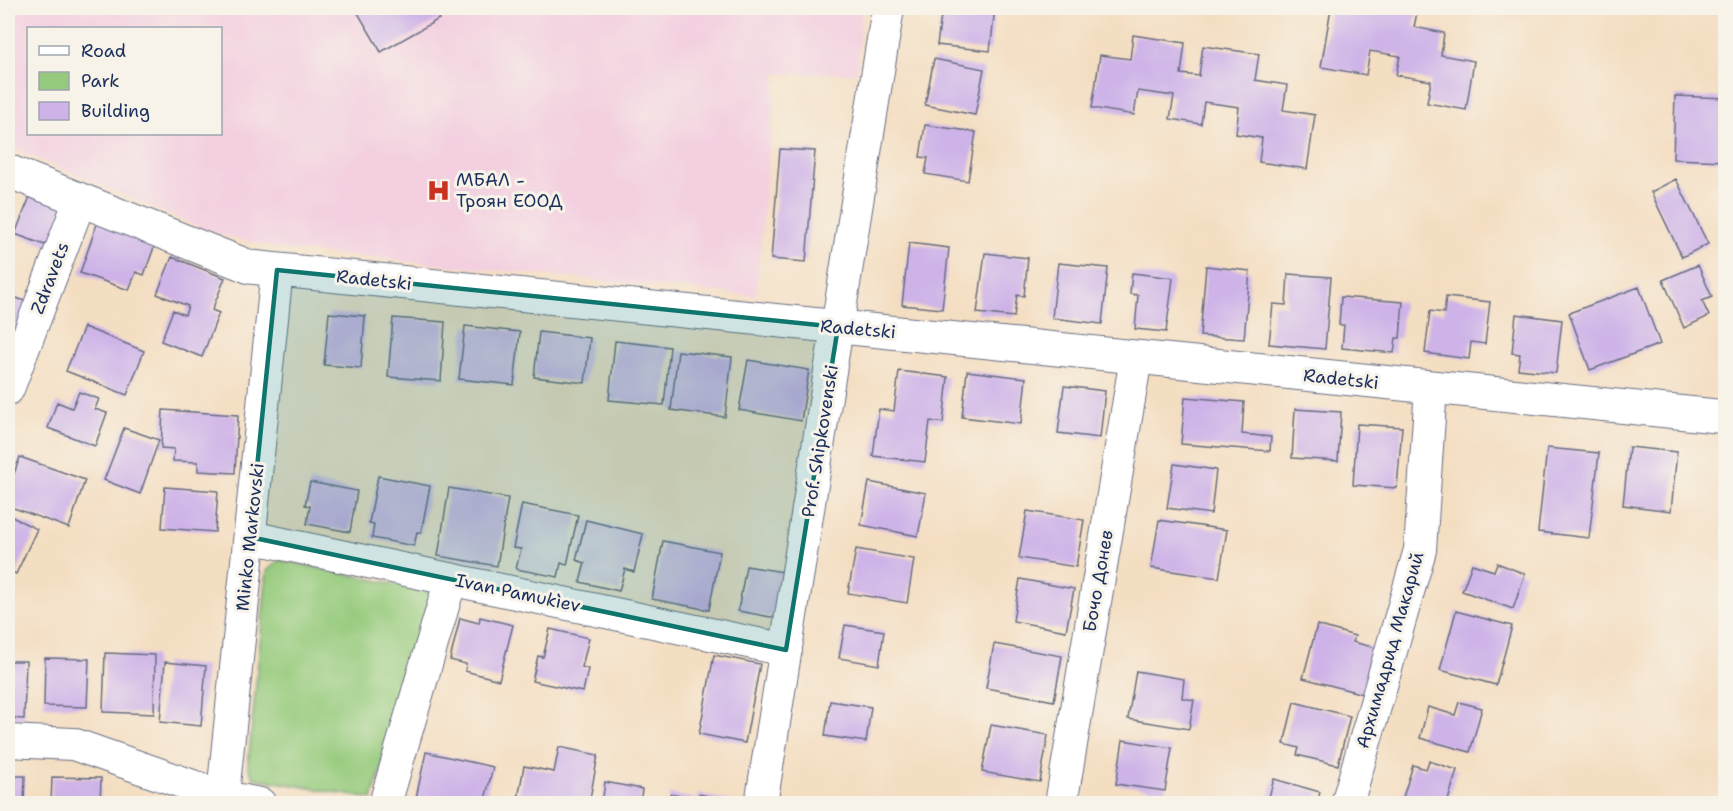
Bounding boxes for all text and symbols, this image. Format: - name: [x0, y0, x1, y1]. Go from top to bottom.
- legend: [27, 27, 222, 135]
- text: Road: [81, 39, 126, 63]
- text: Park: [81, 69, 120, 93]
- text: Building: [81, 99, 150, 123]
- place label: МБАЛ - Троян ЕООД: [456, 168, 563, 213]
- hospital icon: МБАЛ - Троян ЕООД: [425, 177, 451, 203]
- street label: Zdravets: [25, 239, 75, 317]
- street label: Radetski: [335, 264, 413, 296]
- street label: Radetski: [819, 314, 897, 344]
- street label: Prof. Shipkovenski: [796, 363, 844, 519]
- street label: Radetski: [1302, 363, 1380, 395]
- street label: Minko Markovski: [230, 462, 270, 612]
- street label: Бочо Донев: [1077, 528, 1119, 634]
- street label: Архимадрид Макарий: [1350, 549, 1430, 751]
- street label: Ivan Pamukìev: [453, 568, 583, 618]

